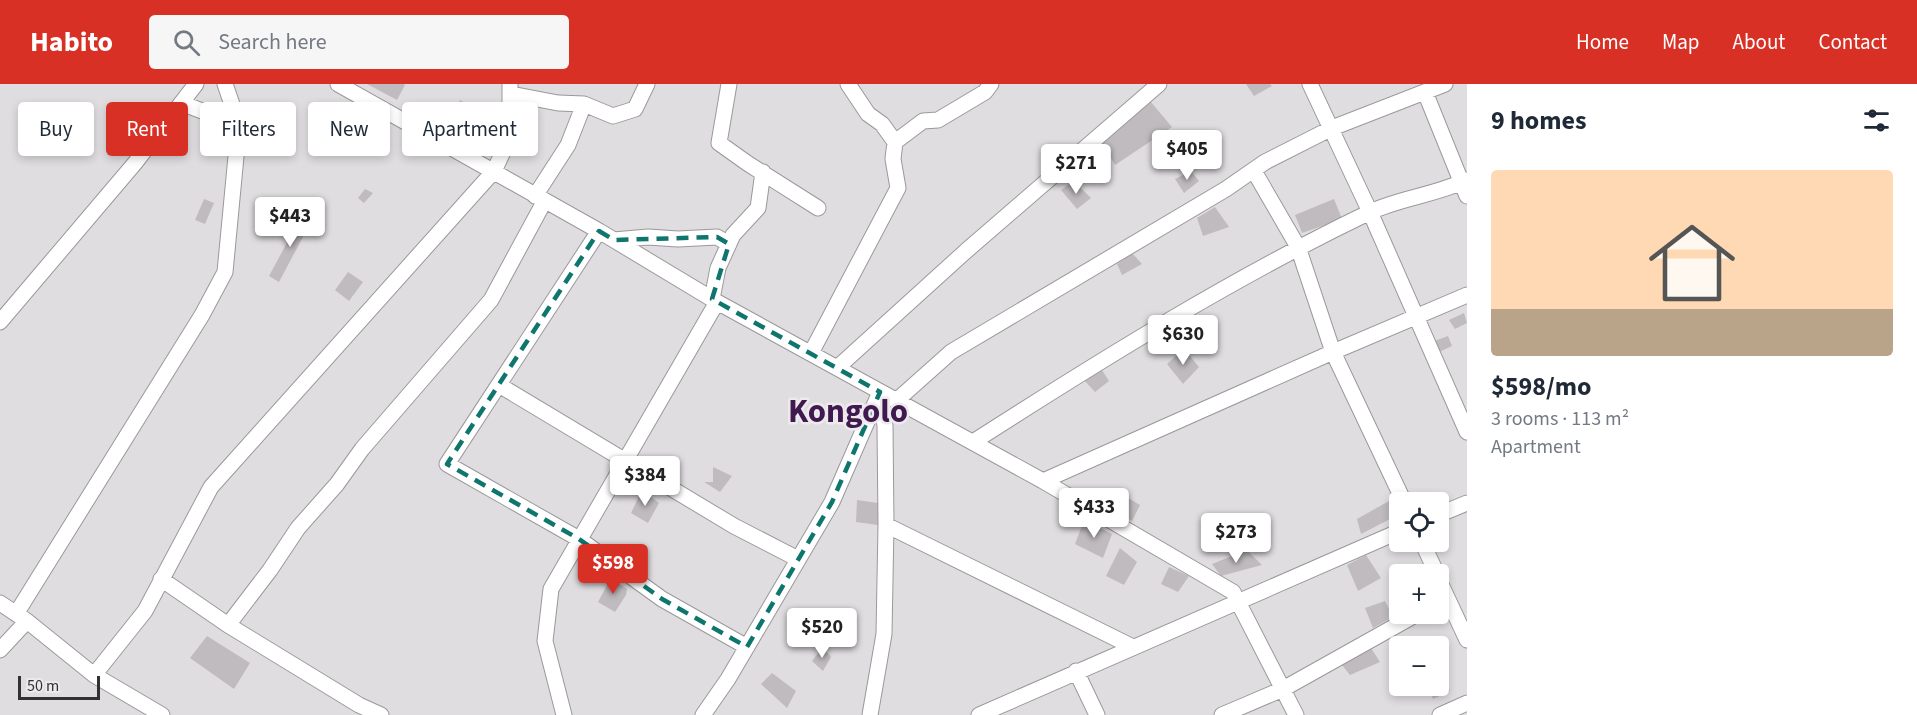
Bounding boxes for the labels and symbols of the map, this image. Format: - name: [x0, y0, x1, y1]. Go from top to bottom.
- pin: $405: [1151, 130, 1223, 181]
- pin: $271: [1040, 144, 1112, 195]
- pin: $443: [254, 197, 326, 248]
- pin: $630: [1147, 315, 1219, 366]
- district label: Kongolo: [788, 388, 908, 435]
- pin: $384: [609, 456, 681, 507]
- pin: $433: [1058, 488, 1130, 539]
- pin: $273: [1200, 513, 1272, 564]
- pin: $598: [577, 544, 649, 595]
- pin: $520: [786, 608, 858, 659]
- scale bar: [18, 673, 100, 700]

